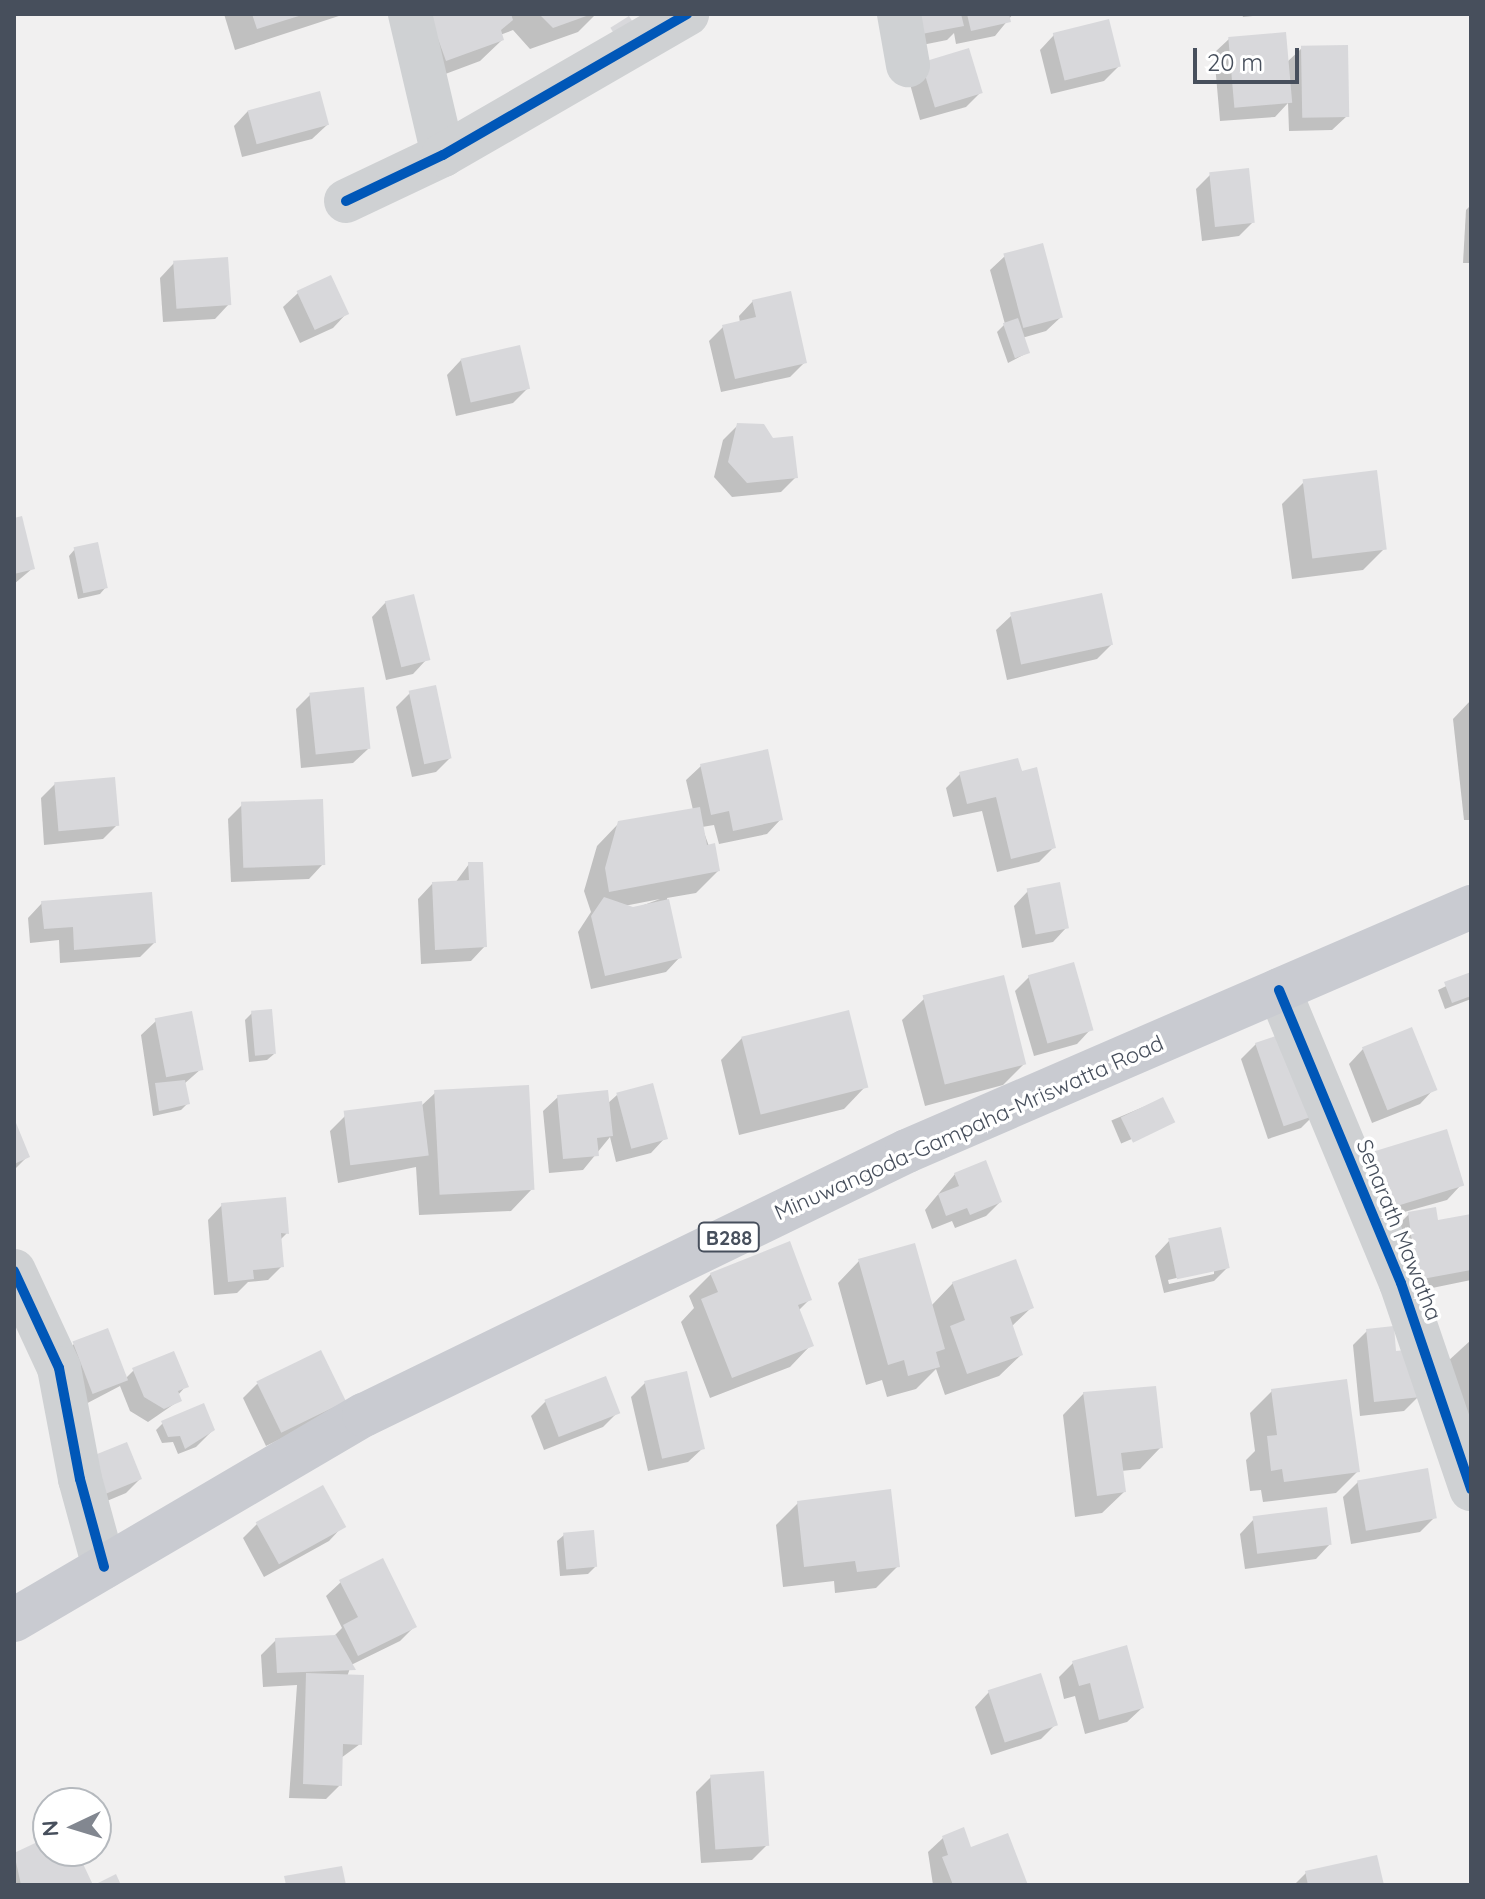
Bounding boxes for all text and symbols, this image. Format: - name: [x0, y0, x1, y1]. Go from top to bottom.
- scale bar: [1197, 32, 1303, 82]
- text: 20 m: [1207, 47, 1263, 77]
- street label: Minuwangoda-Gampaha-Mriswatta Road: [770, 1030, 1168, 1226]
- street label: Senarath Mawatha: [1351, 1136, 1447, 1324]
- road number: B288: [697, 1221, 761, 1253]
- north arrow: [32, 1787, 112, 1867]
- text: N: [36, 1819, 65, 1838]

